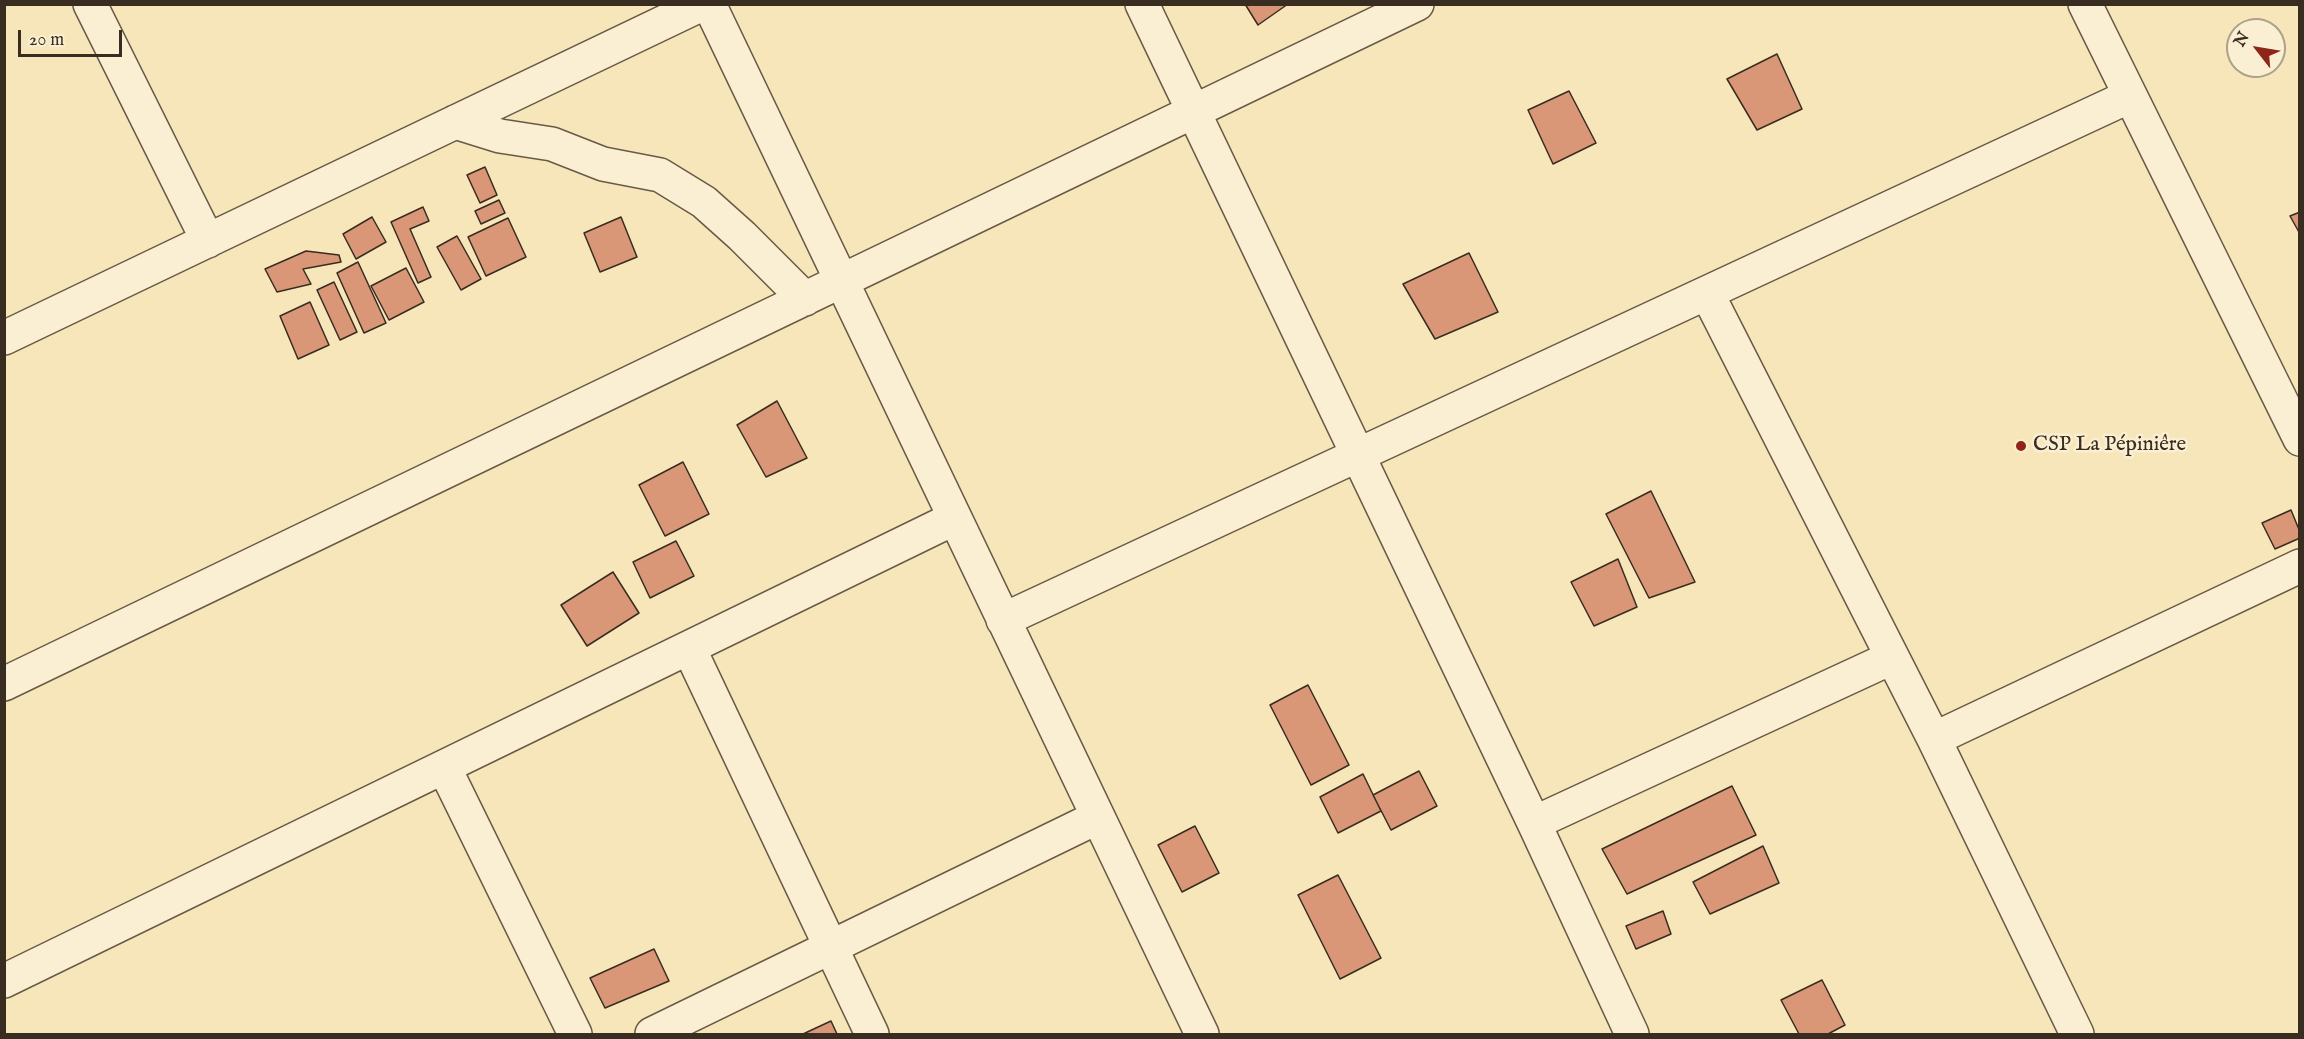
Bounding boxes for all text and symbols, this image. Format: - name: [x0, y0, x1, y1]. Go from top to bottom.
- scale bar: [21, 18, 124, 56]
- north arrow: [2226, 18, 2286, 78]
- text: 20 m: [29, 29, 64, 52]
- text: N: [2230, 29, 2254, 51]
- place label: CSP La Pépiniêre: [2033, 433, 2186, 459]
- marker: CSP La Pépiniêre: [2014, 439, 2028, 453]

